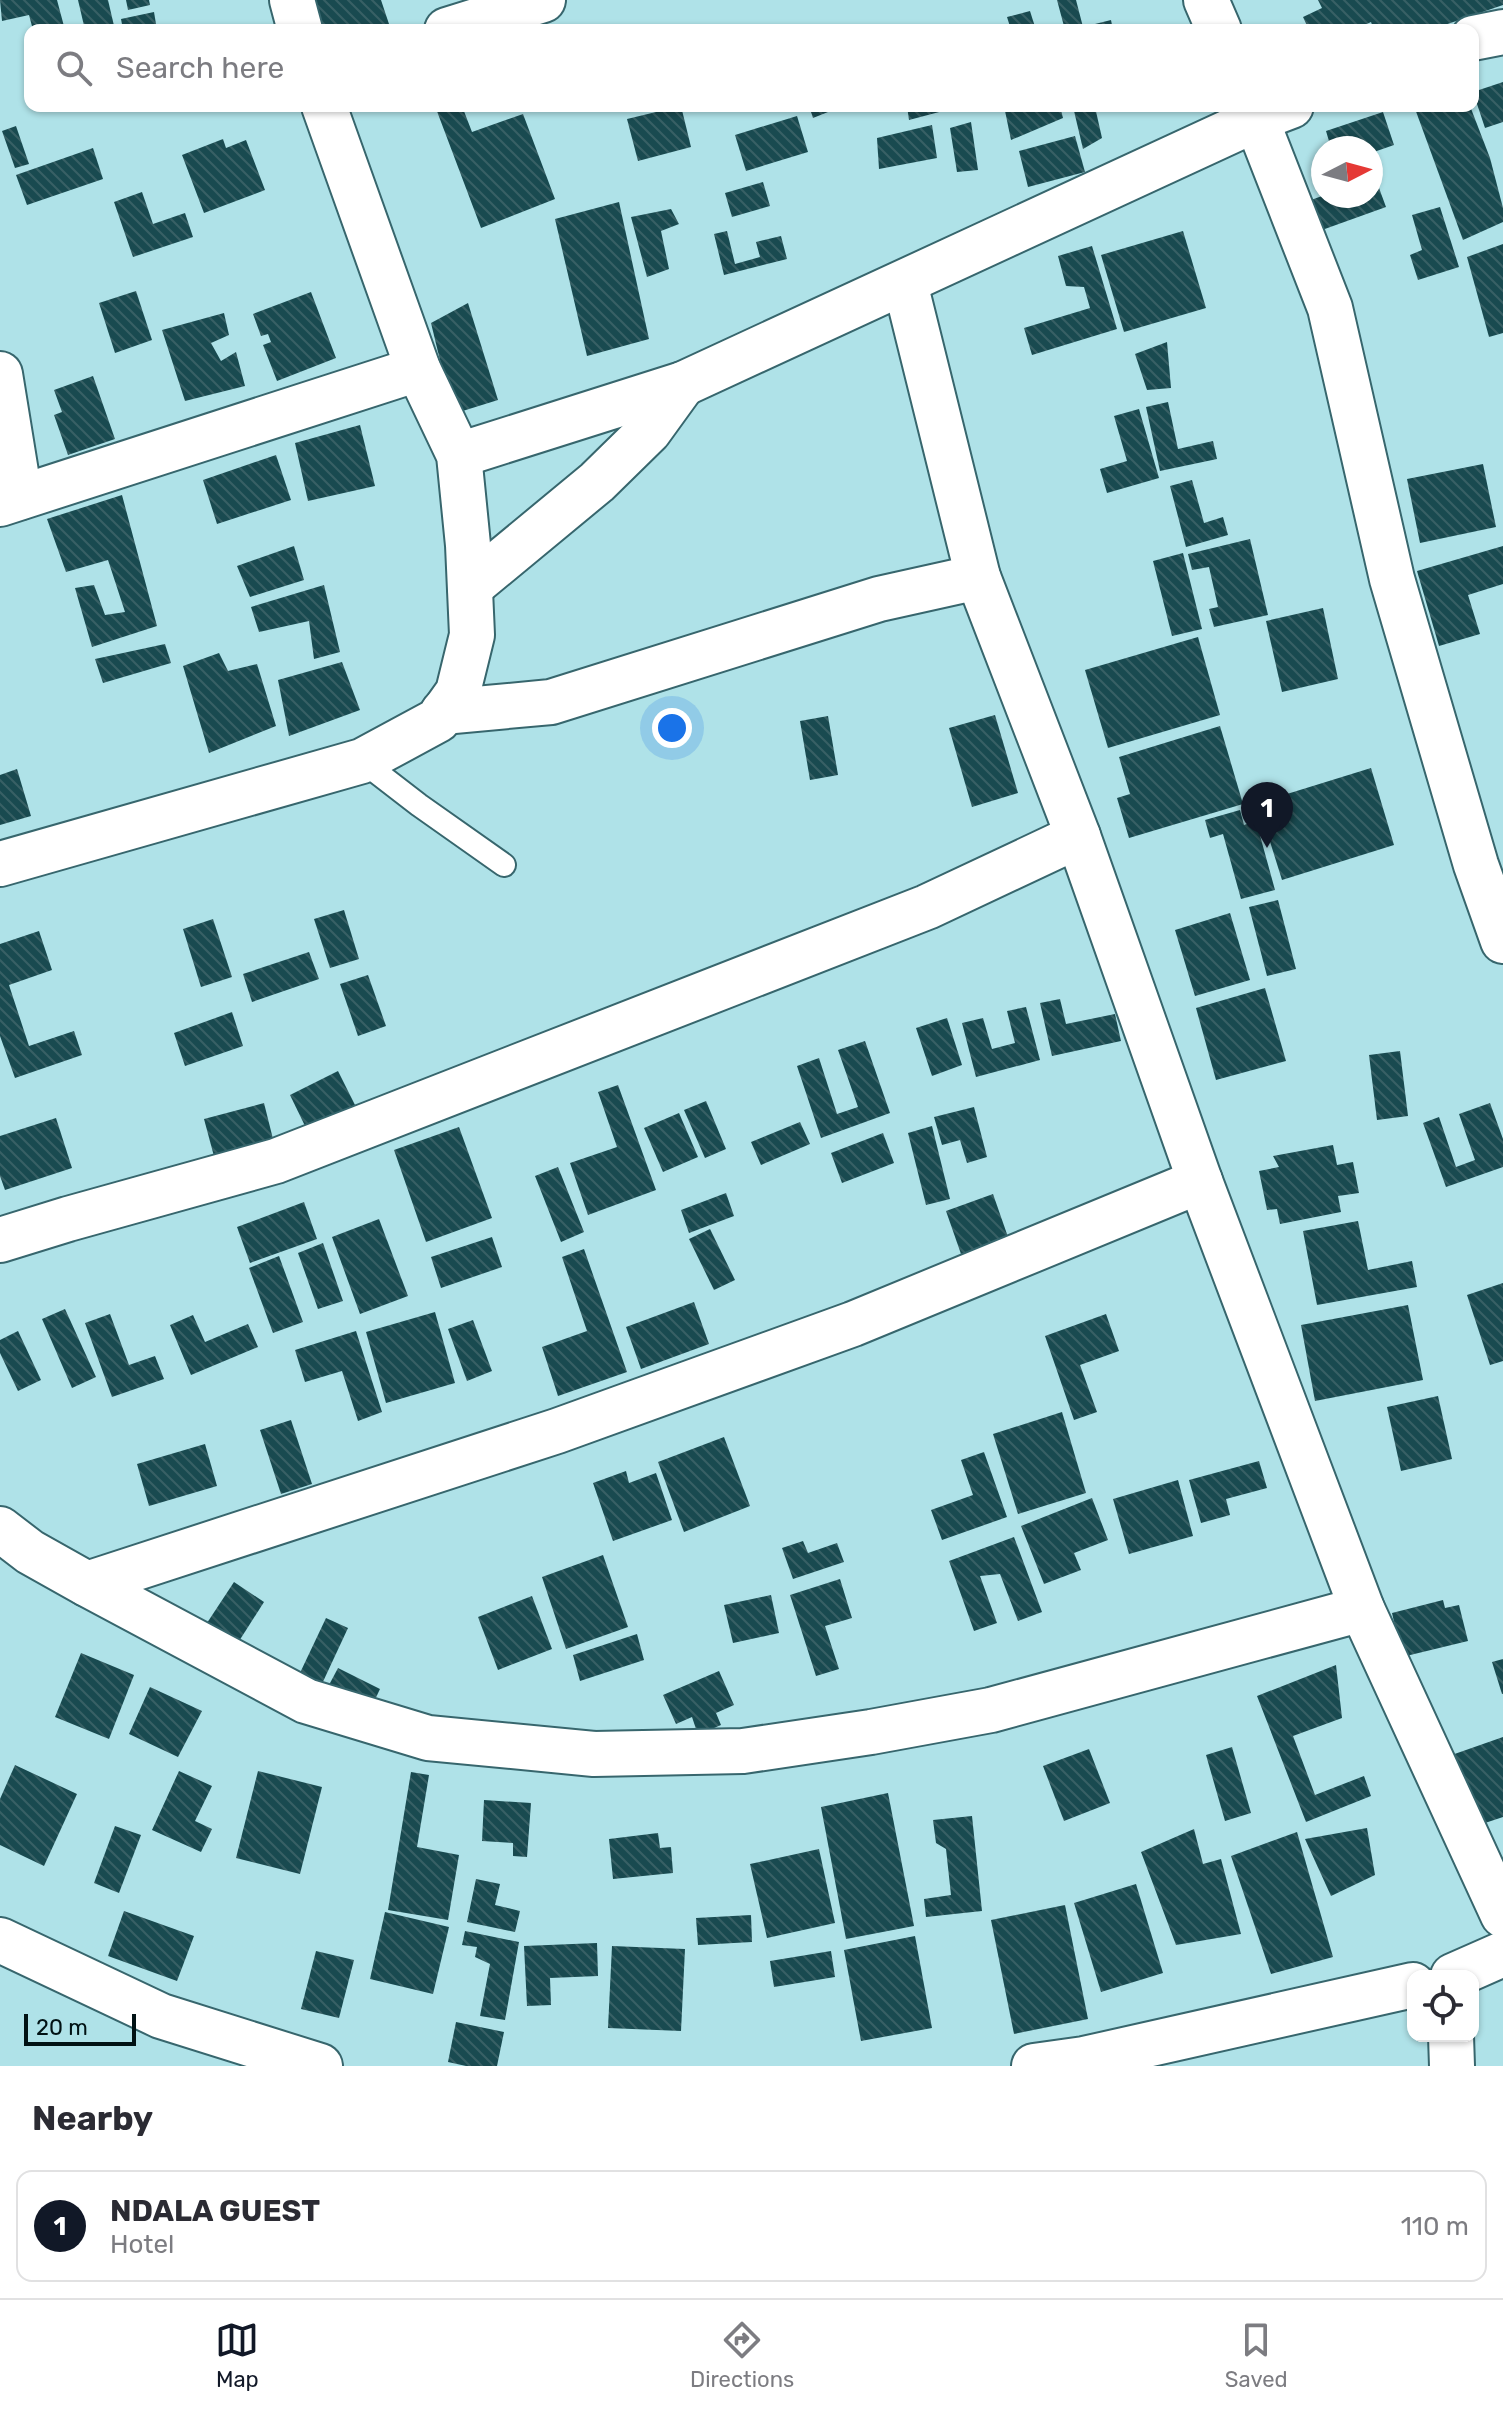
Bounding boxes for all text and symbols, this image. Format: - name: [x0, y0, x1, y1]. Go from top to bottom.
- search box: [24, 24, 1479, 112]
- icon: search: [52, 46, 96, 90]
- text: Search here: [116, 50, 284, 86]
- north arrow: [1311, 136, 1383, 208]
- your location: [652, 708, 692, 748]
- pin: 1: [1241, 782, 1293, 848]
- map controls: [1407, 1970, 1479, 2042]
- button: locate: [1407, 1970, 1479, 2042]
- scale bar: [24, 2010, 136, 2046]
- text: 20 m: [36, 2014, 88, 2041]
- text: Nearby: [32, 2098, 153, 2139]
- text: NDALA GUEST: [110, 2193, 320, 2229]
- text: 1: [54, 2211, 66, 2242]
- text: 110 m: [1401, 2211, 1469, 2242]
- text: Hotel: [110, 2229, 174, 2260]
- tab: Map: [215, 2318, 259, 2393]
- tab: Directions: [690, 2318, 794, 2393]
- tab: Saved: [1225, 2318, 1288, 2393]

